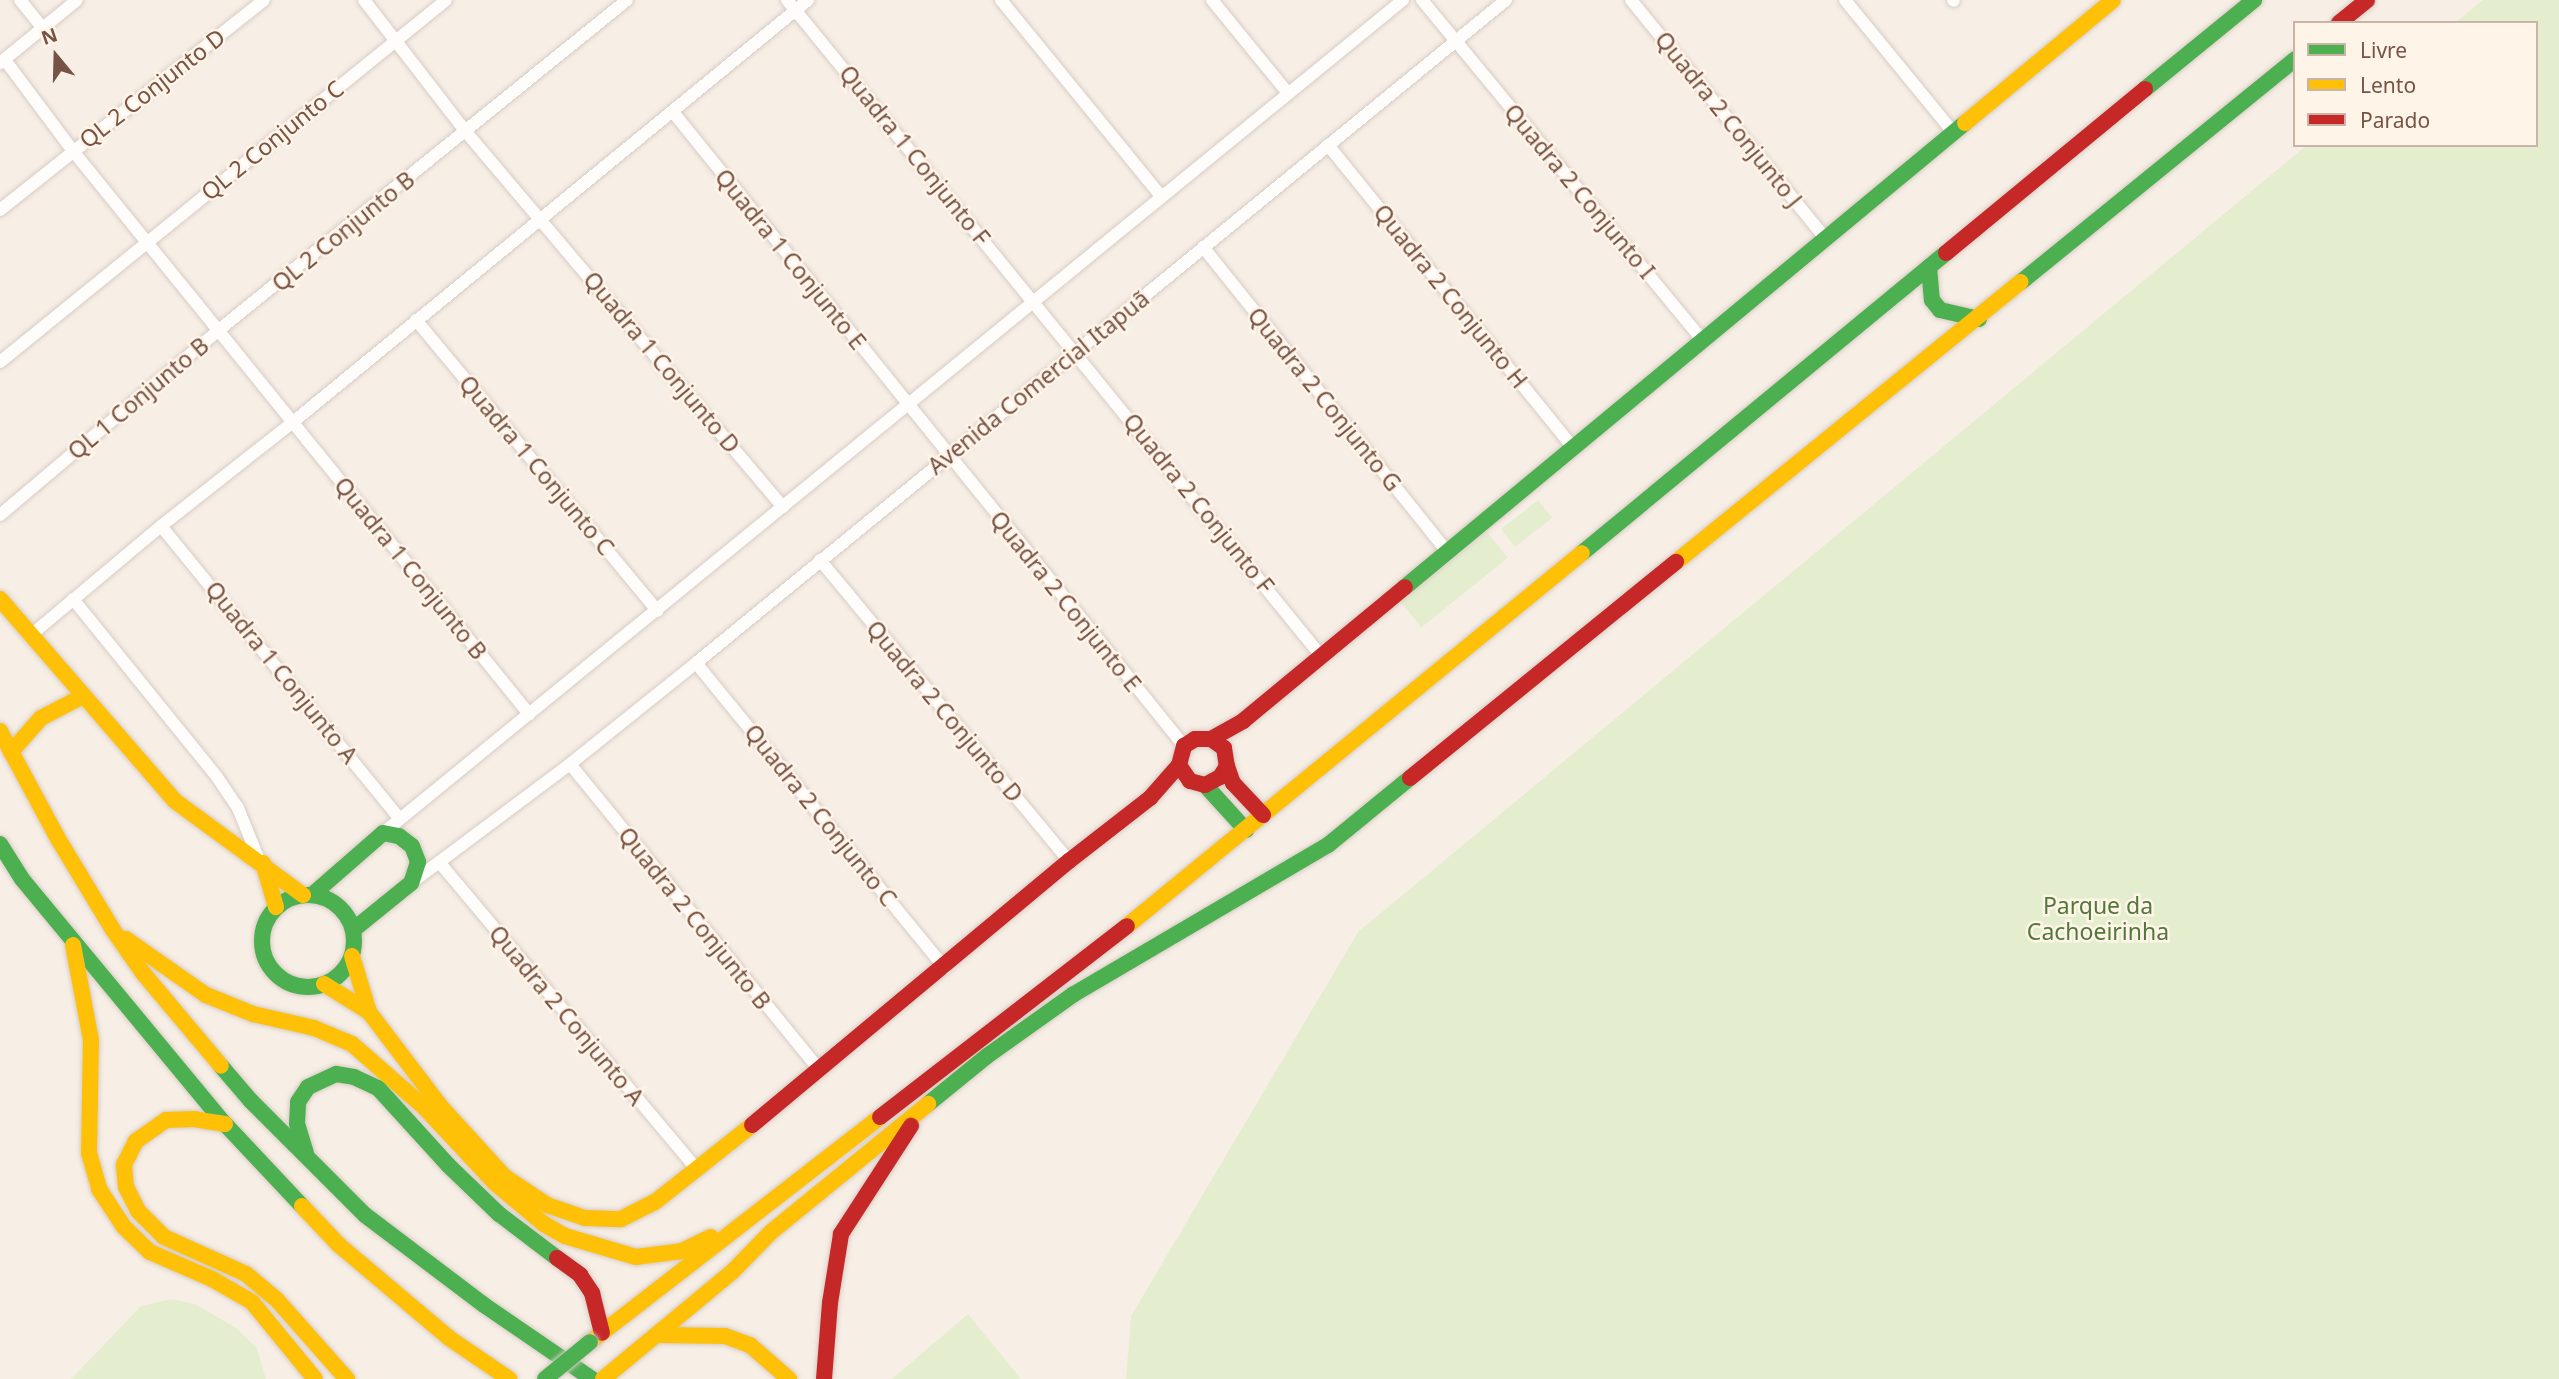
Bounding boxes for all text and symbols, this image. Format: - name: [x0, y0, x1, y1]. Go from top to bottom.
- north arrow: [21, 21, 91, 91]
- text: N: [38, 21, 61, 51]
- legend: [2293, 21, 2538, 147]
- street label: QL 2 Conjunto D: [74, 23, 230, 153]
- street label: Quadra 2 Conjunto J: [1650, 26, 1808, 212]
- text: Livre: [2360, 36, 2407, 64]
- street label: Quadra 1 Conjunto F: [834, 59, 996, 251]
- text: Lento: [2360, 71, 2416, 99]
- street label: QL 2 Conjunto C: [195, 74, 349, 206]
- street label: Quadra 2 Conjunto I: [1499, 98, 1661, 284]
- text: Parado: [2360, 106, 2430, 134]
- street label: Quadra 1 Conjunto E: [710, 163, 872, 355]
- street label: QL 2 Conjunto B: [266, 165, 420, 297]
- street label: Quadra 2 Conjunto H: [1368, 199, 1534, 393]
- street label: Quadra 1 Conjunto D: [578, 266, 746, 458]
- street label: Avenida Comercial Itapuã: [922, 284, 1154, 480]
- street label: Quadra 2 Conjunto G: [1242, 302, 1408, 496]
- street label: QL 1 Conjunto B: [62, 331, 214, 465]
- street label: Quadra 1 Conjunto C: [454, 370, 620, 560]
- street label: Quadra 2 Conjunto F: [1118, 407, 1280, 599]
- street label: Quadra 1 Conjunto B: [329, 471, 493, 665]
- street label: Quadra 2 Conjunto E: [985, 505, 1147, 697]
- street label: Quadra 1 Conjunto A: [200, 575, 364, 769]
- street label: Quadra 2 Conjunto D: [861, 615, 1029, 807]
- street label: Quadra 2 Conjunto C: [739, 718, 903, 912]
- street label: Quadra 2 Conjunto B: [613, 821, 777, 1015]
- park label: Parque da Cachoeirinha: [2027, 891, 2169, 945]
- street label: Quadra 2 Conjunto A: [484, 919, 650, 1111]

